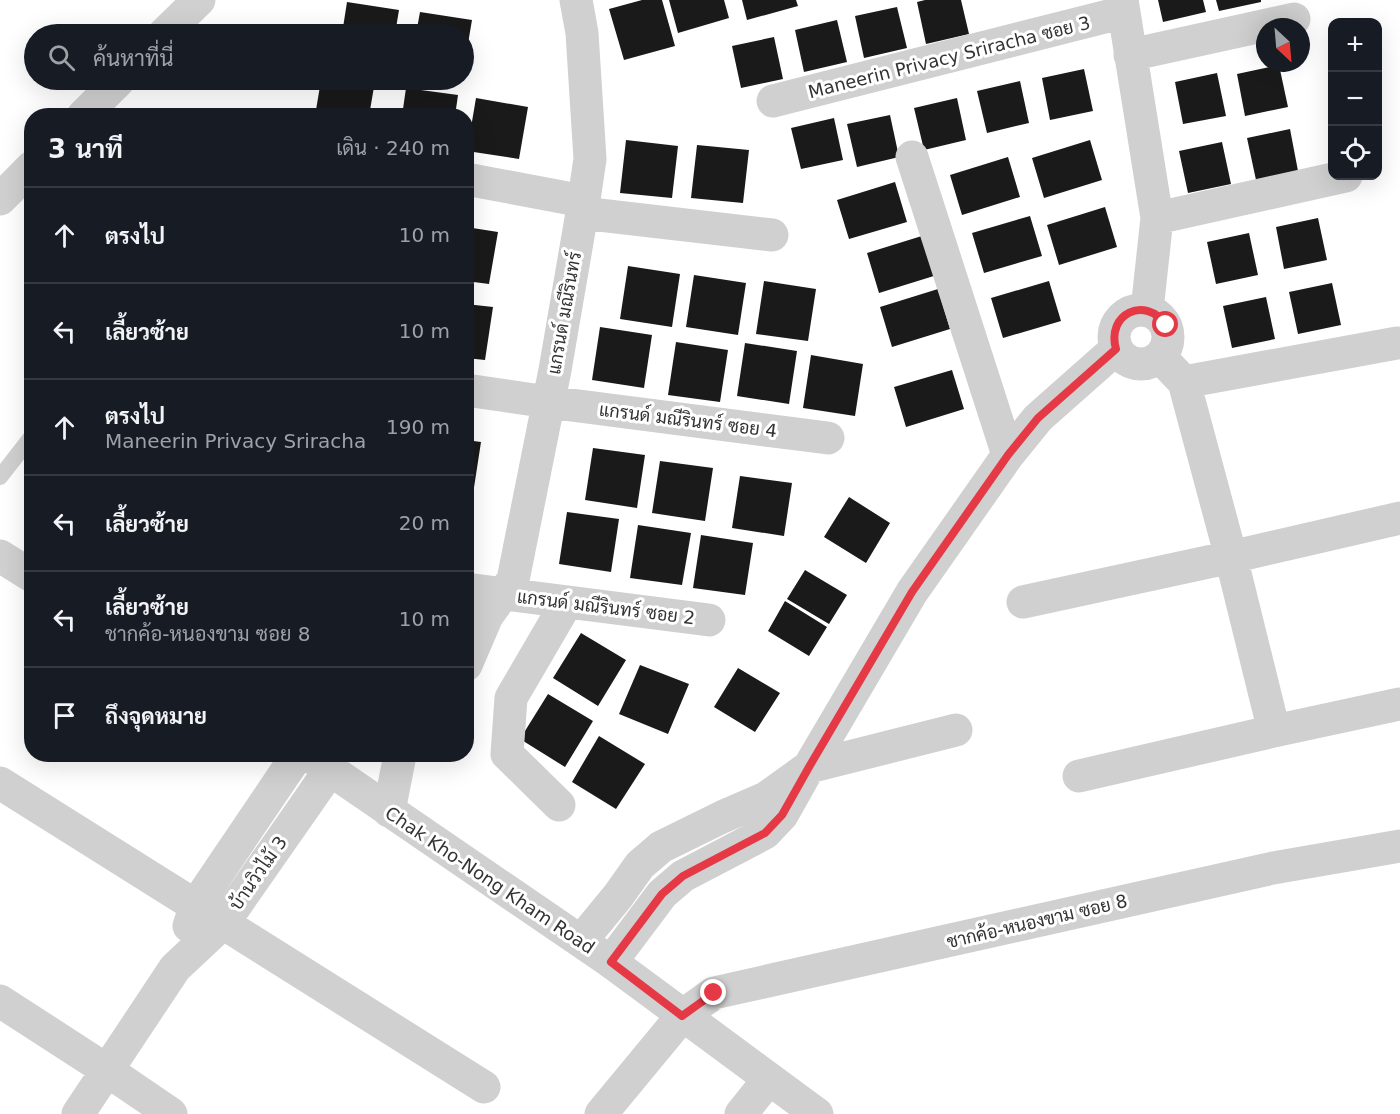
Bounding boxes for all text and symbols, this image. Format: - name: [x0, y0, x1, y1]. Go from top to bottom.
- street label: Maneerin Privacy Sriracha ซอย 3: [806, 12, 1092, 102]
- north arrow: [1256, 18, 1310, 72]
- map controls: [1328, 18, 1382, 180]
- button: +: [1328, 18, 1382, 72]
- search box: [24, 24, 474, 90]
- icon: search: [45, 41, 78, 74]
- text: ค้นหาที่นี่: [93, 46, 173, 71]
- button: −: [1328, 72, 1382, 126]
- button: locate: [1328, 126, 1382, 180]
- text: 3 นาที: [48, 134, 123, 164]
- text: เดิน · 240 m: [336, 136, 450, 160]
- icon: ahead: [48, 219, 81, 252]
- text: 10 m: [399, 223, 450, 247]
- text: ตรงไป: [105, 224, 165, 249]
- street label: แกรนด์ มณีรินทร์: [541, 249, 585, 376]
- route start: [1152, 311, 1178, 337]
- icon: left: [48, 315, 81, 348]
- text: 10 m: [399, 319, 450, 343]
- text: เลี้ยวซ้าย: [105, 320, 189, 345]
- street label: แกรนด์ มณีรินทร์ ซอย 4: [598, 397, 778, 441]
- text: ตรงไป: [105, 404, 165, 429]
- icon: ahead: [48, 411, 81, 444]
- text: 190 m: [386, 415, 450, 439]
- text: Maneerin Privacy Sriracha: [105, 429, 366, 453]
- icon: left: [48, 507, 81, 540]
- text: 20 m: [399, 511, 450, 535]
- text: เลี้ยวซ้าย: [105, 512, 189, 537]
- street label: แกรนด์ มณีรินทร์ ซอย 2: [516, 584, 696, 628]
- text: เลี้ยวซ้าย: [105, 595, 189, 620]
- icon: left: [48, 603, 81, 636]
- text: 10 m: [399, 607, 450, 631]
- text: ชากค้อ-หนองขาม ซอย 8: [105, 622, 310, 646]
- icon: arrive: [48, 699, 81, 732]
- text: ถึงจุดหมาย: [105, 704, 207, 729]
- street label: Chak Kho-Nong Kham Road: [381, 802, 599, 958]
- street label: บ้านวิวไม้ 3: [223, 831, 291, 914]
- street label: ชากค้อ-หนองขาม ซอย 8: [944, 889, 1129, 952]
- route end: [700, 979, 726, 1005]

